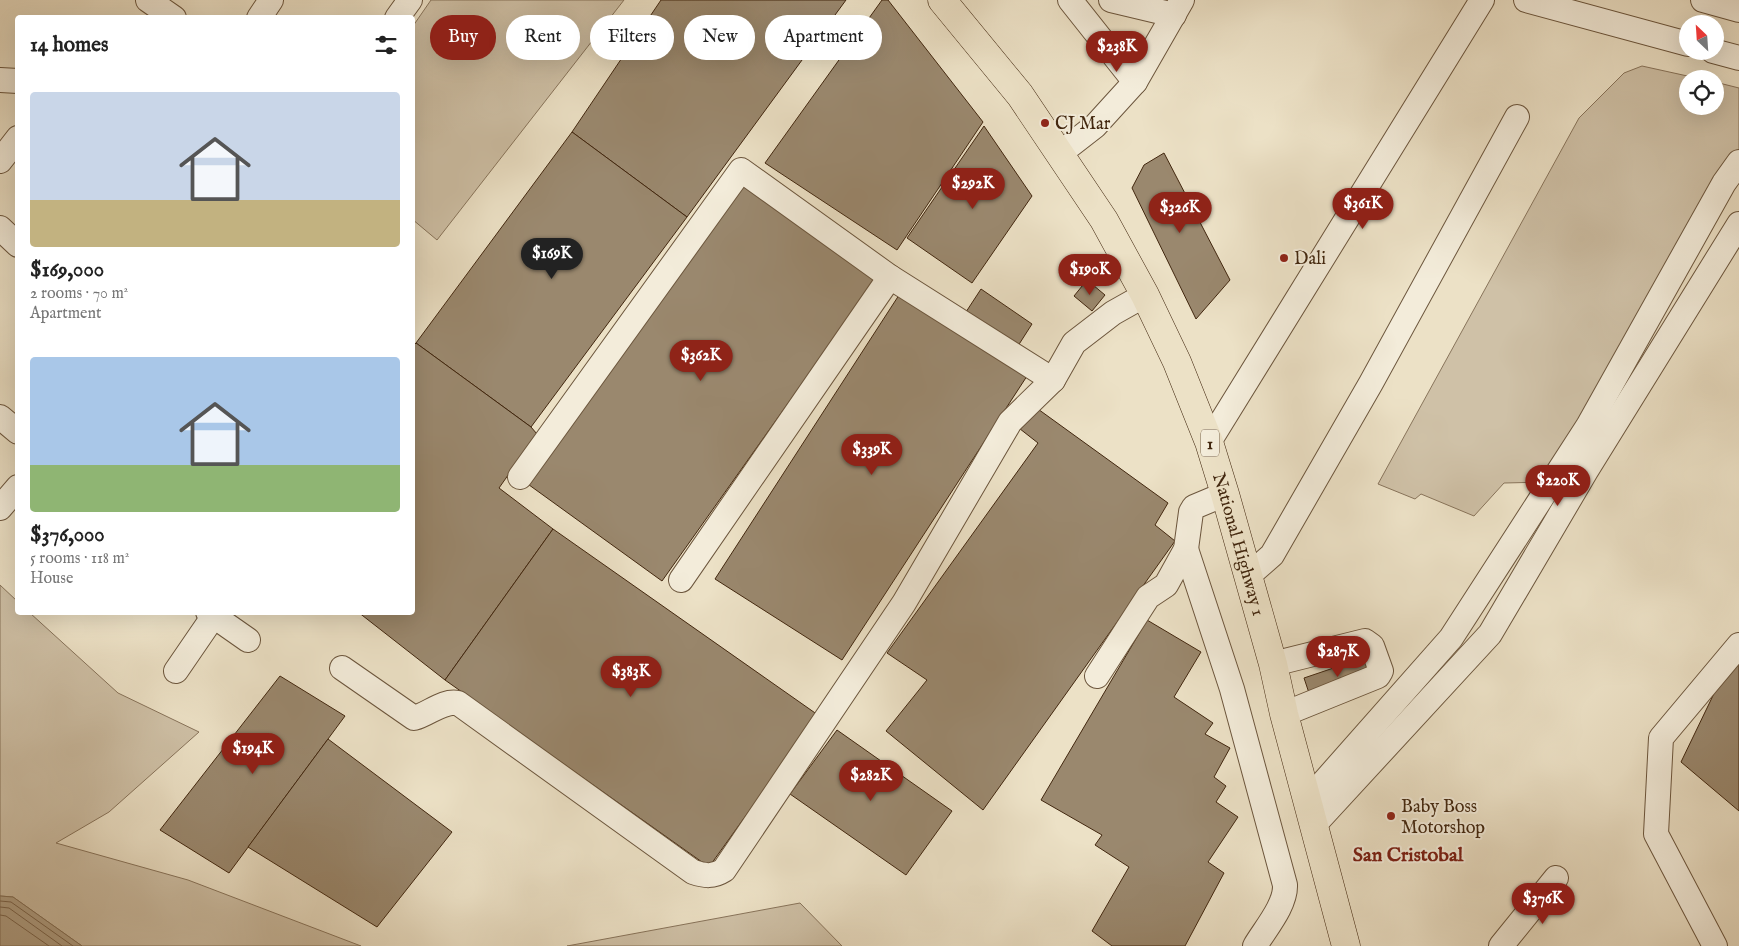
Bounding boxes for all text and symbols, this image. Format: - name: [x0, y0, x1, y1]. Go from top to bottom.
- chip: Buy: [430, 15, 496, 60]
- chip: Rent: [506, 15, 580, 60]
- chip: Filters: [590, 15, 674, 60]
- chip: New: [684, 15, 755, 60]
- chip: Apartment: [765, 15, 882, 60]
- north arrow: [1679, 15, 1724, 60]
- map controls: [1679, 15, 1724, 115]
- pin: $238K: [1082, 30, 1152, 73]
- icon: filters: [372, 31, 400, 59]
- text: 14 homes: [30, 32, 108, 59]
- text: $238K: [1097, 37, 1137, 57]
- button: locate: [1679, 70, 1724, 115]
- place label: CJ Mar: [1055, 113, 1111, 136]
- marker: CJ Mar: [1039, 117, 1051, 129]
- icon: home: [170, 124, 260, 214]
- pin: $292K: [938, 168, 1008, 210]
- text: $292K: [952, 174, 994, 194]
- pin: $361K: [1328, 188, 1398, 230]
- pin: $326K: [1145, 192, 1215, 234]
- text: $361K: [1343, 194, 1383, 214]
- text: $326K: [1160, 198, 1200, 218]
- pin: $169K: [517, 238, 587, 280]
- text: $169K: [532, 244, 572, 264]
- place label: Dali: [1294, 248, 1326, 271]
- marker: Dali: [1278, 252, 1290, 264]
- pin: $190K: [1055, 254, 1125, 296]
- text: $169,000: [30, 257, 104, 284]
- text: $190K: [1069, 260, 1111, 280]
- text: 2 rooms · 70 m²: [30, 284, 128, 304]
- text: Apartment: [30, 304, 101, 324]
- pin: $362K: [666, 340, 736, 382]
- text: $362K: [681, 346, 721, 366]
- icon: home: [170, 389, 260, 479]
- road number: 1: [1201, 429, 1219, 456]
- pin: $339K: [837, 434, 907, 476]
- text: $339K: [852, 440, 892, 460]
- pin: $220K: [1523, 464, 1593, 507]
- street label: National Highway 1: [1206, 470, 1269, 619]
- text: $220K: [1536, 471, 1580, 491]
- text: $376,000: [30, 522, 105, 549]
- text: 5 rooms · 118 m²: [30, 549, 129, 569]
- text: House: [30, 569, 73, 589]
- pin: $287K: [1303, 636, 1373, 678]
- text: $287K: [1317, 642, 1359, 662]
- pin: $383K: [596, 656, 666, 698]
- text: $383K: [612, 662, 650, 682]
- pin: $194K: [218, 732, 288, 775]
- text: $194K: [232, 739, 274, 759]
- pin: $282K: [836, 760, 906, 802]
- text: $282K: [850, 766, 892, 786]
- place label: Baby Boss Motorshop: [1401, 796, 1485, 840]
- marker: Baby Boss Motorshop: [1385, 810, 1397, 822]
- district label: San Cristobal: [1353, 843, 1464, 868]
- pin: $376K: [1508, 882, 1578, 925]
- text: $376K: [1523, 889, 1563, 909]

